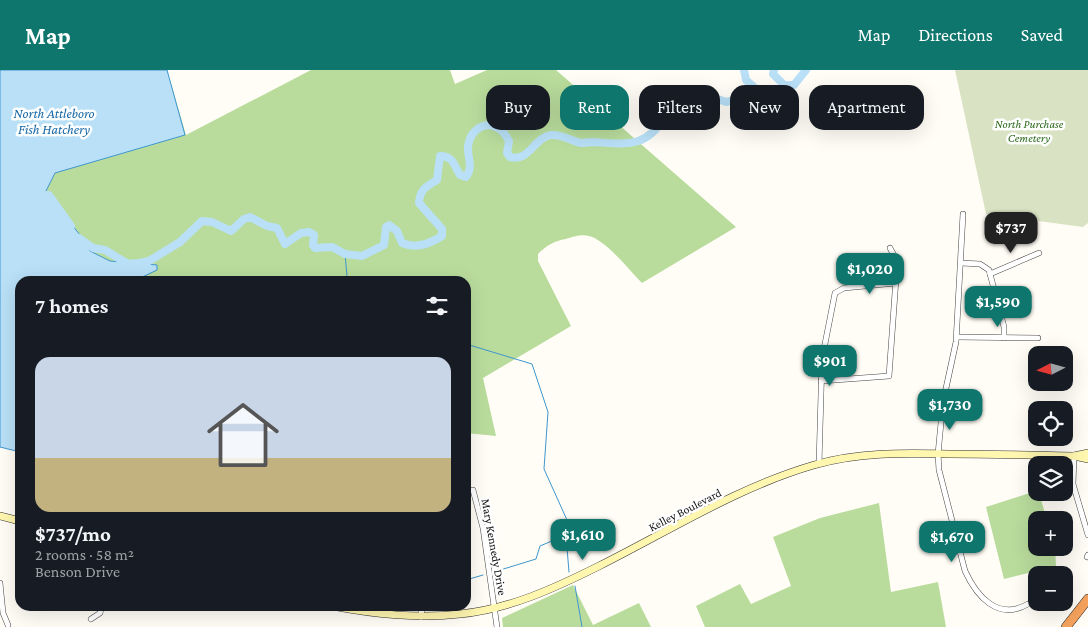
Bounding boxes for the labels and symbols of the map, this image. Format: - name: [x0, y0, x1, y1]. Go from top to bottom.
- water label: North Attleboro Fish Hatchery: [13, 105, 95, 137]
- park label: North Purchase Cemetery: [995, 117, 1064, 145]
- pin: $737: [981, 212, 1041, 254]
- pin: $1,020: [829, 252, 911, 295]
- pin: $1,590: [957, 286, 1039, 328]
- pin: $901: [800, 344, 860, 387]
- north arrow: [1028, 346, 1072, 391]
- pin: $1,730: [909, 388, 991, 431]
- street label: Kelley Boulevard: [646, 485, 724, 534]
- street label: Mary Kennedy Drive: [479, 498, 509, 596]
- pin: $1,610: [542, 518, 624, 561]
- pin: $1,670: [911, 520, 993, 563]

